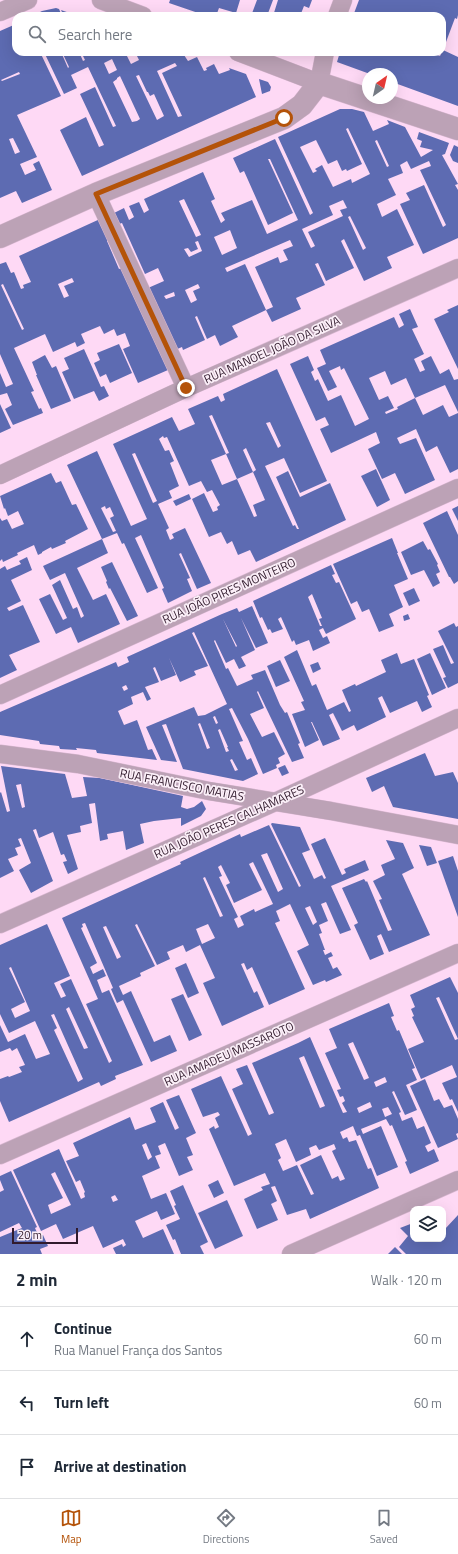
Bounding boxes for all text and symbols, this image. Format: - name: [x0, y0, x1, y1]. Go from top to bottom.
- search box: [12, 12, 446, 56]
- icon: search: [26, 23, 48, 45]
- text: Search here: [58, 23, 132, 46]
- north arrow: [362, 68, 398, 104]
- route start: [275, 109, 293, 127]
- street label: RUA MANOEL JOÃO DA SILVA: [201, 311, 343, 388]
- route end: [177, 379, 195, 397]
- street label: RUA JOÃO PIRES MONTEIRO: [159, 553, 299, 629]
- street label: RUA FRANCISCO MATIAS: [118, 763, 246, 806]
- street label: RUA JOÃO PERES CALHAMARES: [151, 780, 307, 863]
- street label: RUA AMADEU MASSAROTO: [161, 1016, 297, 1091]
- map controls: [410, 1206, 446, 1242]
- button: layers: [410, 1206, 446, 1242]
- scale bar: [12, 1226, 78, 1245]
- text: 20 m: [18, 1227, 42, 1243]
- text: 2 min: [16, 1267, 57, 1293]
- text: Walk · 120 m: [371, 1270, 442, 1290]
- text: Continue: [54, 1317, 112, 1340]
- icon: ahead: [16, 1328, 38, 1350]
- text: 60 m: [414, 1329, 442, 1349]
- text: Rua Manuel França dos Santos: [54, 1340, 222, 1360]
- text: Turn left: [54, 1391, 109, 1414]
- icon: left: [16, 1392, 38, 1414]
- text: 60 m: [414, 1393, 442, 1413]
- text: Arrive at destination: [54, 1455, 187, 1478]
- icon: arrive: [16, 1456, 38, 1478]
- tab: Map: [60, 1507, 82, 1547]
- tab: Directions: [203, 1507, 249, 1547]
- tab: Saved: [370, 1507, 398, 1547]

